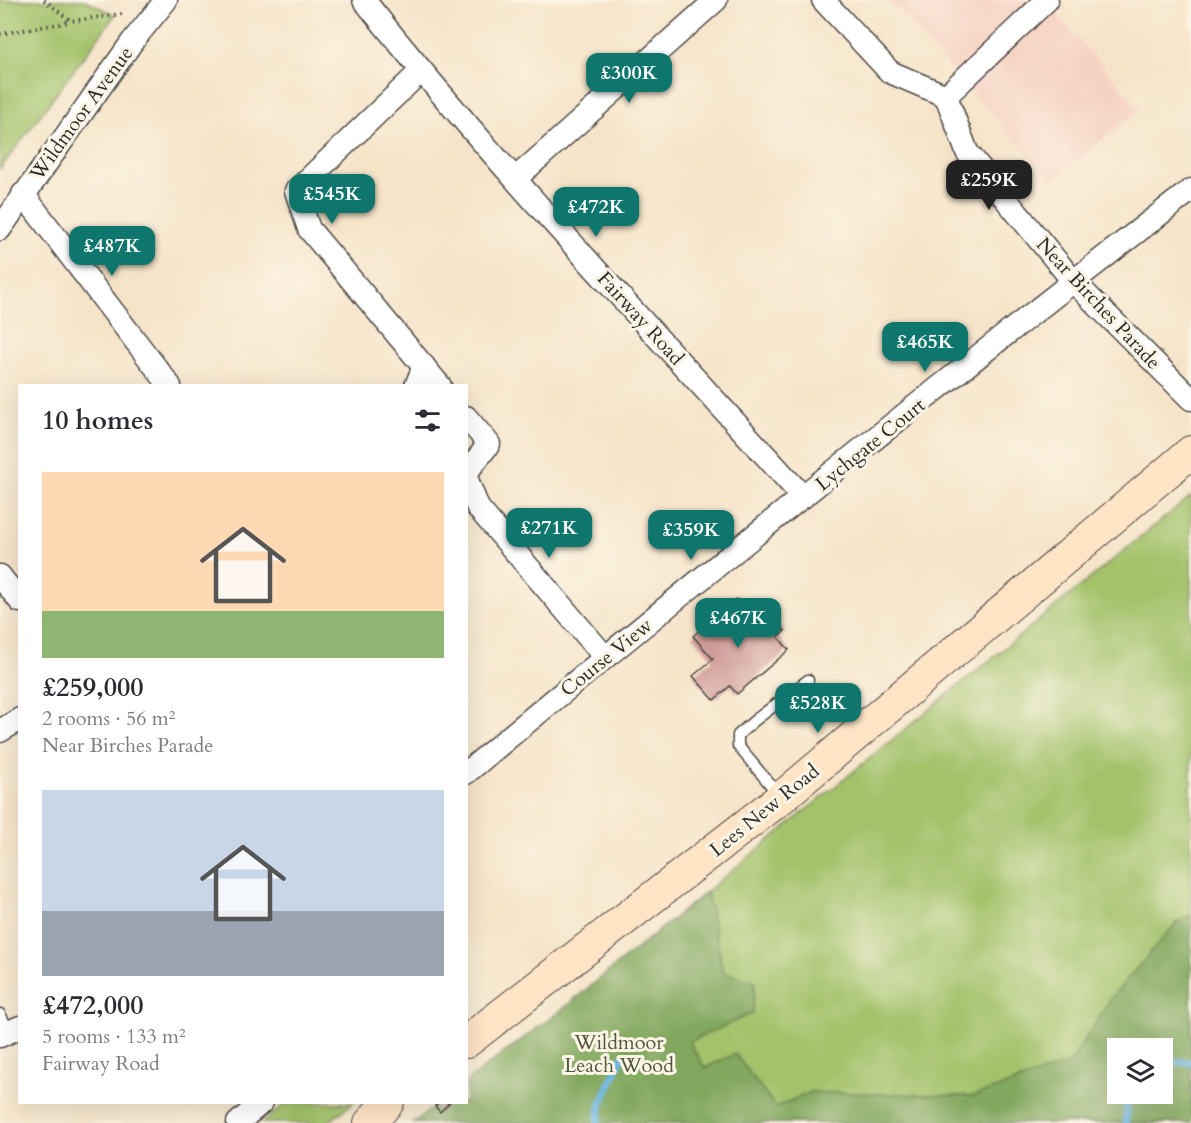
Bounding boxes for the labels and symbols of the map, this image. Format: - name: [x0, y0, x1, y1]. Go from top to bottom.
- street label: Wildmoor Avenue: [23, 41, 139, 187]
- pin: £300K: [587, 53, 671, 104]
- pin: £259K: [947, 160, 1031, 211]
- pin: £545K: [290, 174, 374, 225]
- pin: £472K: [554, 187, 638, 238]
- pin: £487K: [70, 226, 154, 277]
- street label: Near Birches Parade: [1030, 231, 1167, 375]
- street label: Fairway Road: [591, 266, 690, 371]
- pin: £465K: [883, 322, 967, 373]
- street label: Lychgate Court: [810, 391, 931, 497]
- pin: £271K: [507, 508, 591, 559]
- pin: £359K: [649, 510, 733, 561]
- pin: £467K: [696, 598, 780, 649]
- street label: Course View: [555, 612, 658, 703]
- pin: £528K: [776, 683, 860, 734]
- street label: Lees New Road: [704, 758, 825, 863]
- park label: Wildmoor Leach Wood: [564, 1029, 674, 1079]

